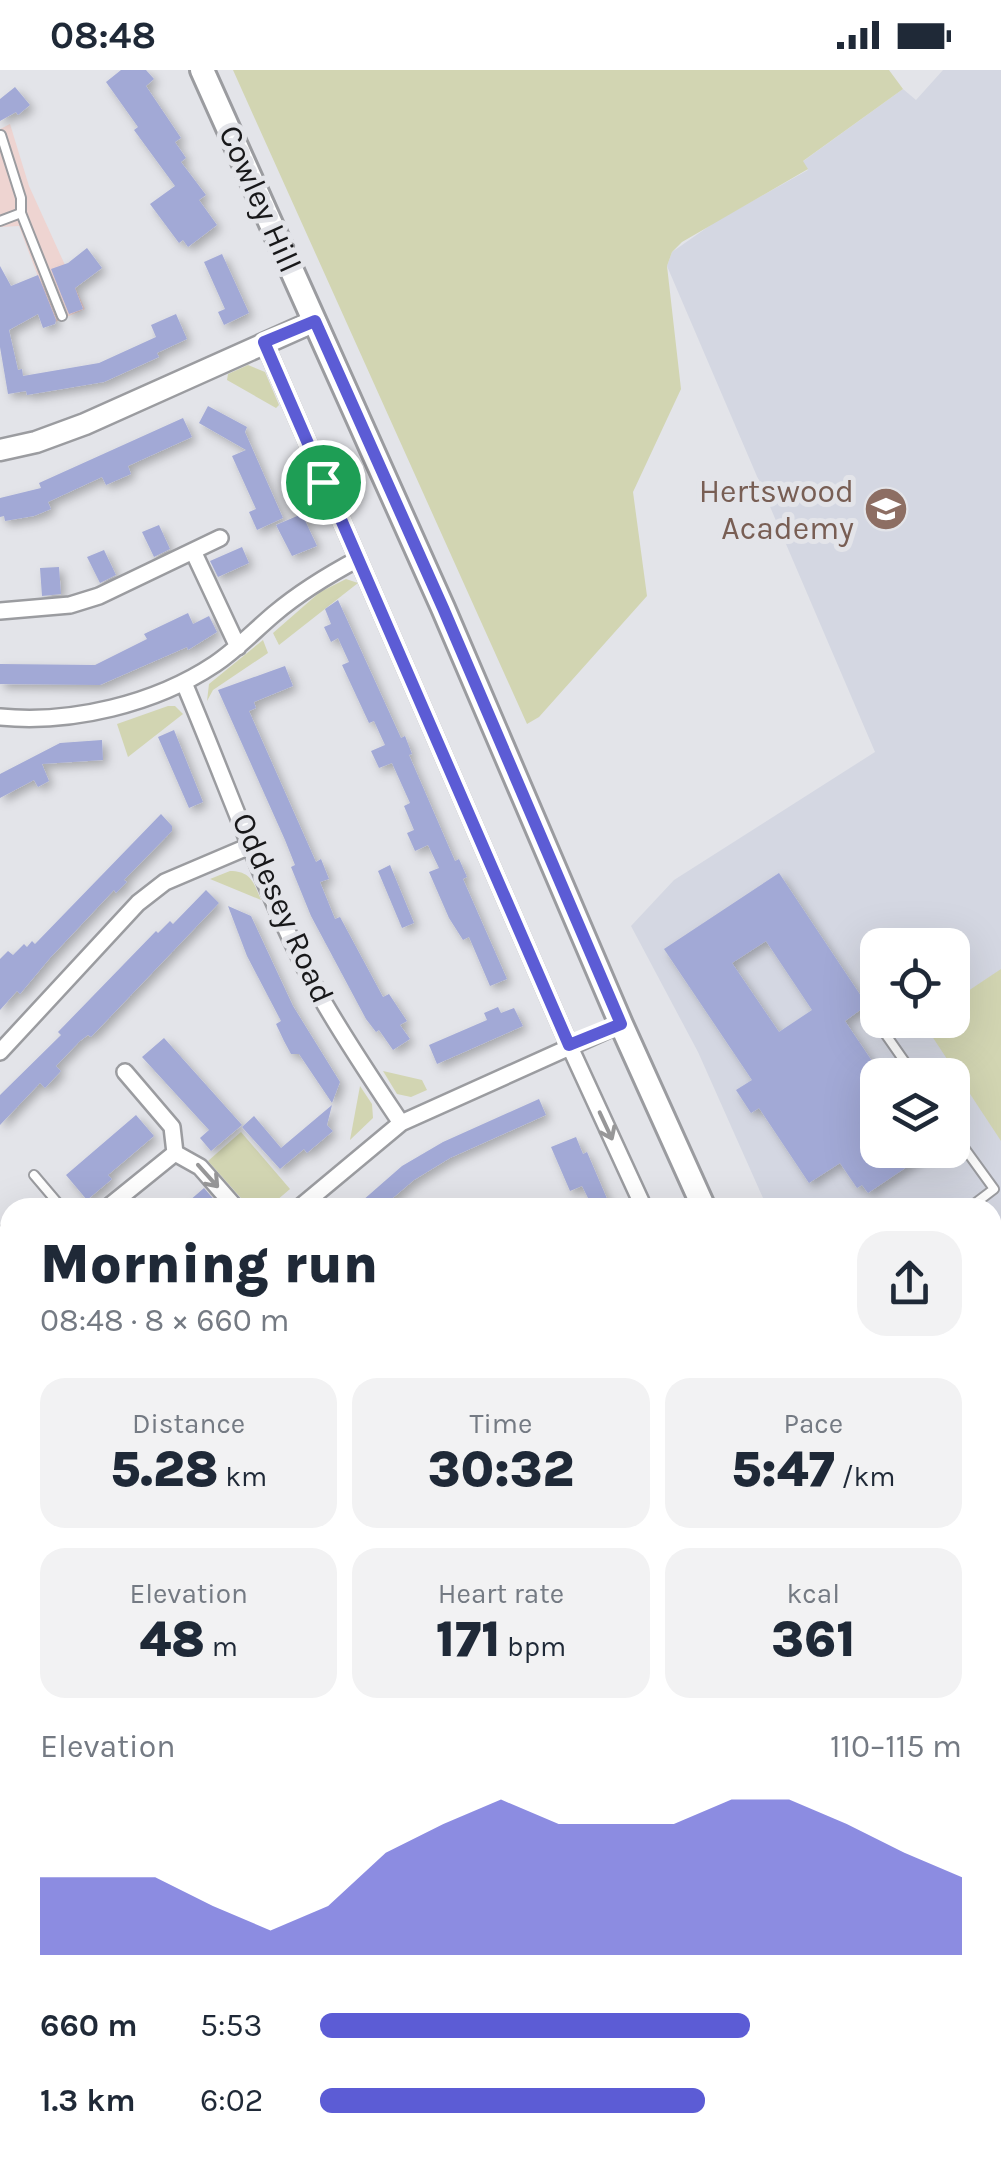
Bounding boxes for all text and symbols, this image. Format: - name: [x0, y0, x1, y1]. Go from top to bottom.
- text: 08:48: [50, 13, 156, 58]
- street label: Cowley Hill: [211, 120, 309, 278]
- pin: [281, 440, 366, 525]
- icon: arrive: [296, 455, 351, 510]
- place label: Hertswood Academy: [699, 473, 854, 547]
- school or university icon: Hertswood Academy: [863, 486, 909, 532]
- street label: Oddesey Road: [225, 807, 341, 1009]
- map controls: [860, 928, 970, 1168]
- button: locate: [860, 928, 970, 1038]
- button: layers: [860, 1058, 970, 1168]
- one-way arrow: [598, 1110, 617, 1140]
- one-way arrow: [197, 1163, 220, 1188]
- button: share: [857, 1231, 962, 1336]
- text: Morning run: [40, 1232, 378, 1296]
- text: 08:48 · 8 × 660 m: [40, 1302, 289, 1339]
- text: Distance: [132, 1407, 245, 1440]
- text: Time: [470, 1407, 532, 1440]
- text: Pace: [783, 1407, 843, 1440]
- text: 5.28: [110, 1440, 219, 1499]
- text: 30:32: [428, 1440, 574, 1499]
- text: 5:47: [731, 1440, 835, 1499]
- text: km: [219, 1460, 267, 1493]
- text: /km: [835, 1460, 895, 1493]
- text: Elevation: [129, 1577, 248, 1610]
- text: Heart rate: [438, 1577, 564, 1610]
- text: kcal: [787, 1577, 840, 1610]
- text: 48: [139, 1610, 205, 1669]
- text: 171: [436, 1610, 500, 1669]
- text: 361: [771, 1610, 855, 1669]
- text: m: [205, 1630, 238, 1663]
- text: bpm: [500, 1630, 566, 1663]
- text: Elevation: [40, 1728, 175, 1765]
- text: 110–115 m: [830, 1728, 962, 1765]
- text: 660 m: [40, 2007, 138, 2044]
- text: 5:53: [200, 2007, 262, 2044]
- text: 1.3 km: [40, 2082, 136, 2119]
- text: 6:02: [200, 2082, 263, 2119]

